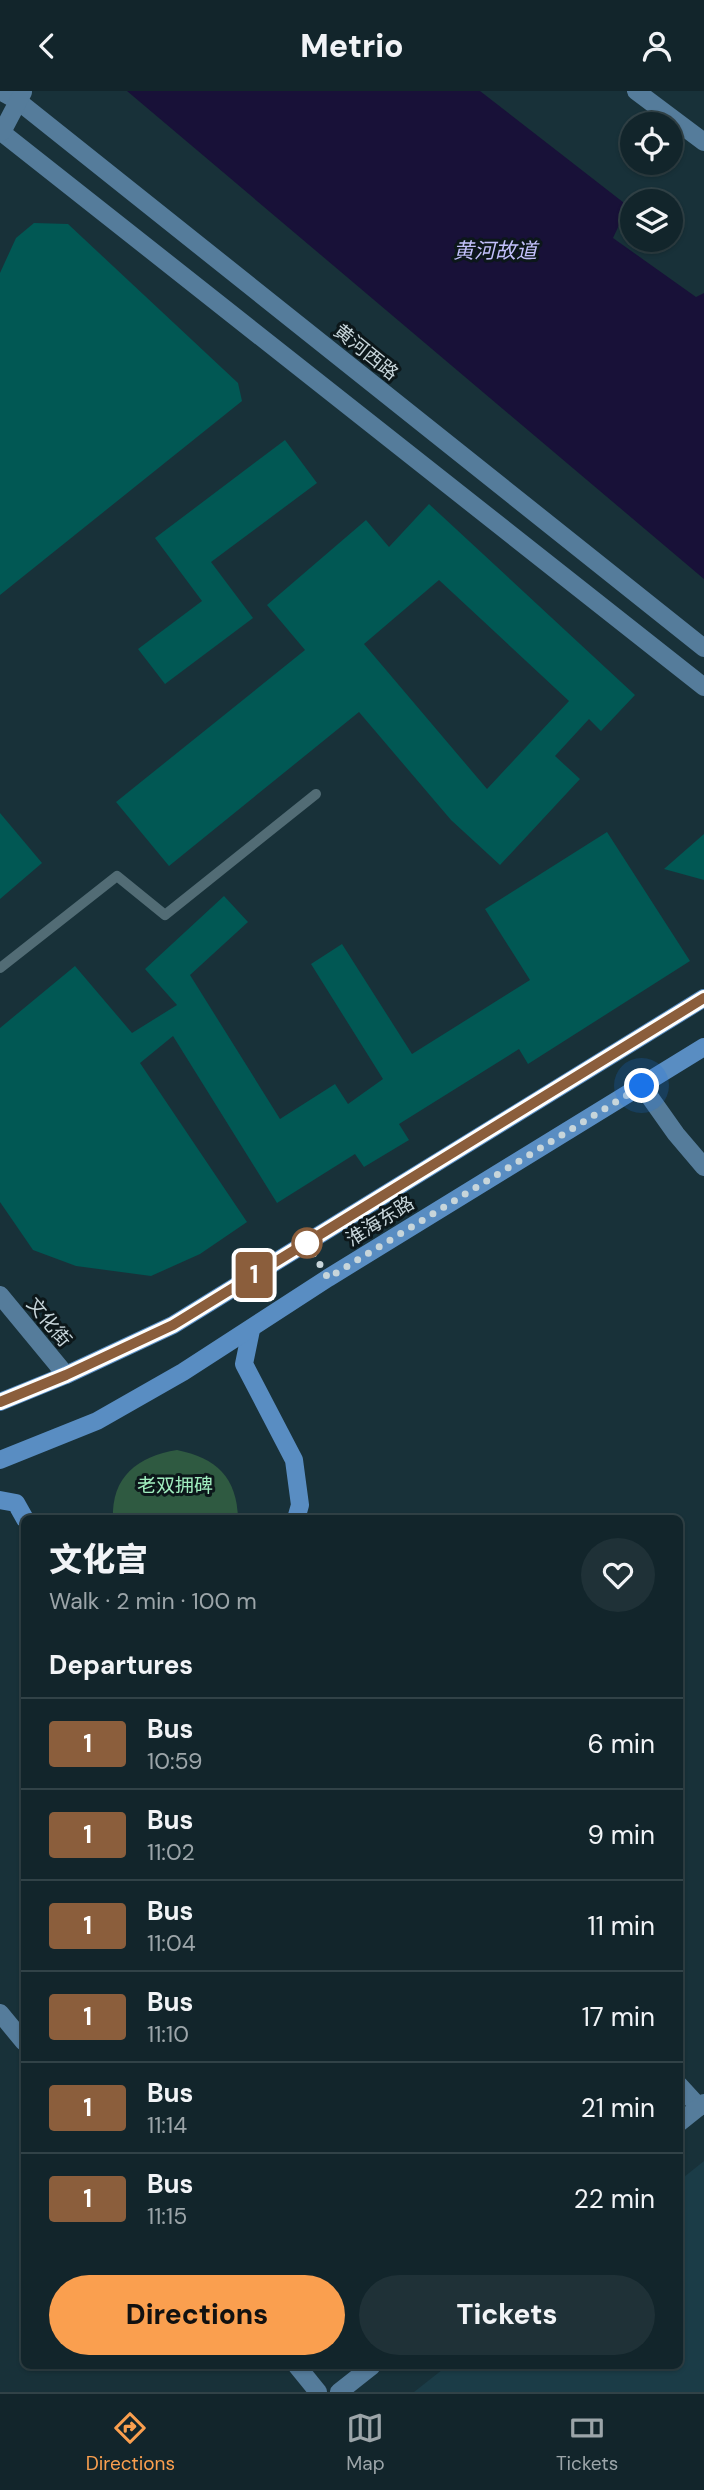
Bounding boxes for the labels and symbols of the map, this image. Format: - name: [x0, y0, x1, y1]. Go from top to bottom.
- water label: 黄河故道: [453, 237, 540, 265]
- street label: 黄河西路: [329, 318, 403, 386]
- your location: [624, 1068, 659, 1103]
- street label: 淮海东路: [341, 1190, 419, 1252]
- unlabelled marker: [292, 1228, 322, 1258]
- line badge: 1: [231, 1252, 277, 1298]
- street label: 文化街: [21, 1292, 77, 1352]
- park label: 老双拥碑: [137, 1473, 213, 1498]

